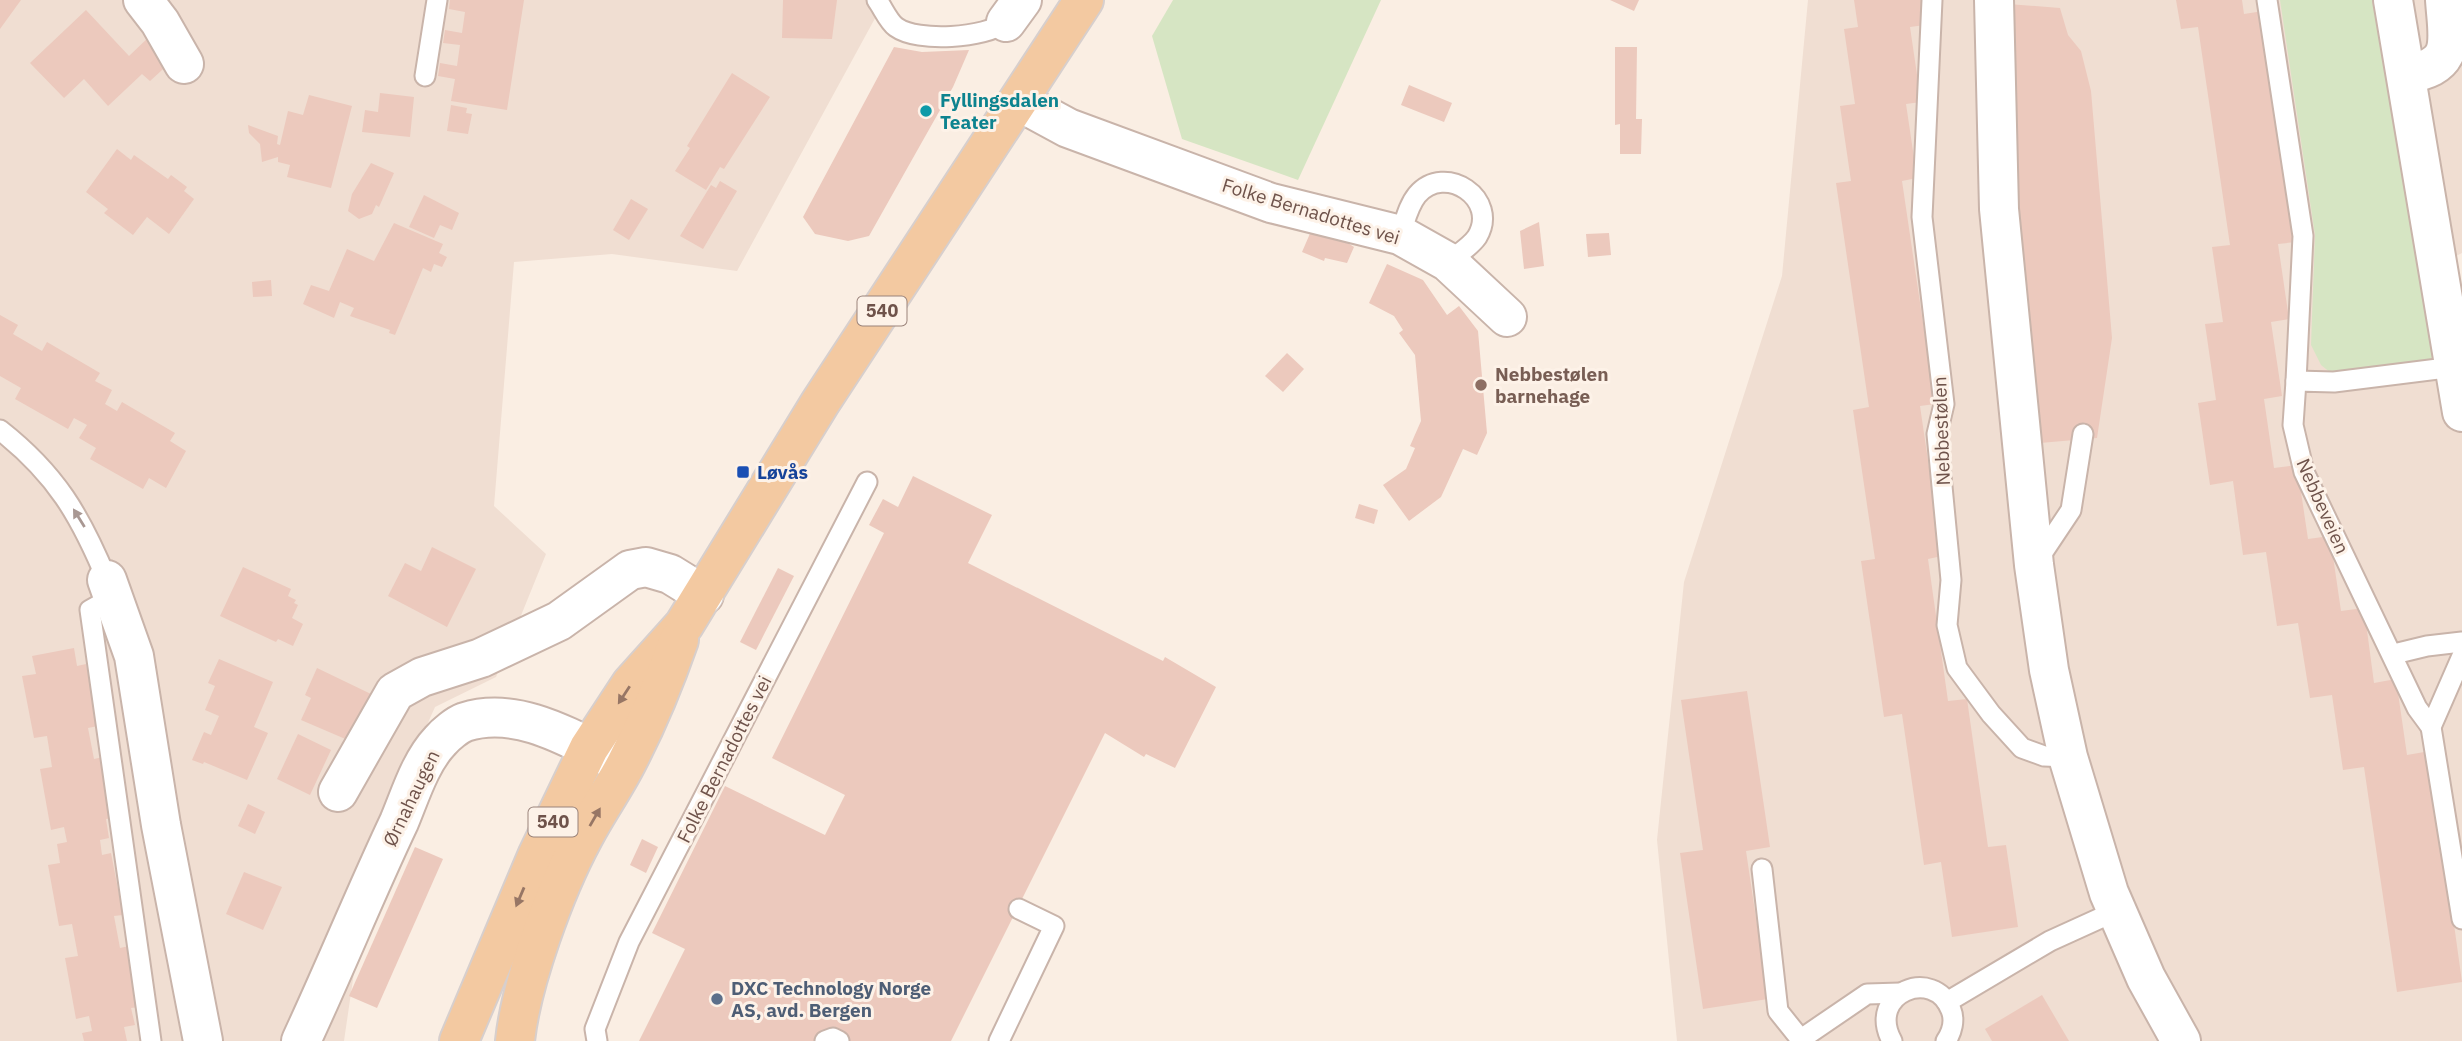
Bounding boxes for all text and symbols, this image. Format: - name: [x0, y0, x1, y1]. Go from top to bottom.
- place label: Fyllingsdalen Teater: [940, 88, 1059, 134]
- marker: Fyllingsdalen Teater: [918, 103, 934, 119]
- street label: Folke Bernadottes vei: [1219, 173, 1403, 249]
- road number: 540: [858, 296, 906, 326]
- place label: Nebbestølen barnehage: [1495, 362, 1608, 408]
- street label: Nebbestølen: [1927, 376, 1955, 486]
- marker: Nebbestølen barnehage: [1473, 377, 1489, 393]
- street label: Nebbeveien: [2291, 455, 2355, 557]
- place label: Løvås: [757, 460, 808, 484]
- marker: Løvås: [735, 464, 751, 480]
- one-way arrow: [72, 508, 85, 528]
- street label: Folke Bernadottes vei: [671, 671, 777, 847]
- one-way arrow: [617, 685, 630, 705]
- street label: Ørnahaugen: [377, 746, 445, 850]
- one-way arrow: [589, 807, 601, 826]
- road number: 540: [528, 808, 578, 836]
- one-way arrow: [515, 887, 526, 908]
- place label: DXC Technology Norge AS, avd. Bergen: [731, 976, 931, 1022]
- marker: DXC Technology Norge AS, avd. Bergen: [709, 991, 725, 1007]

